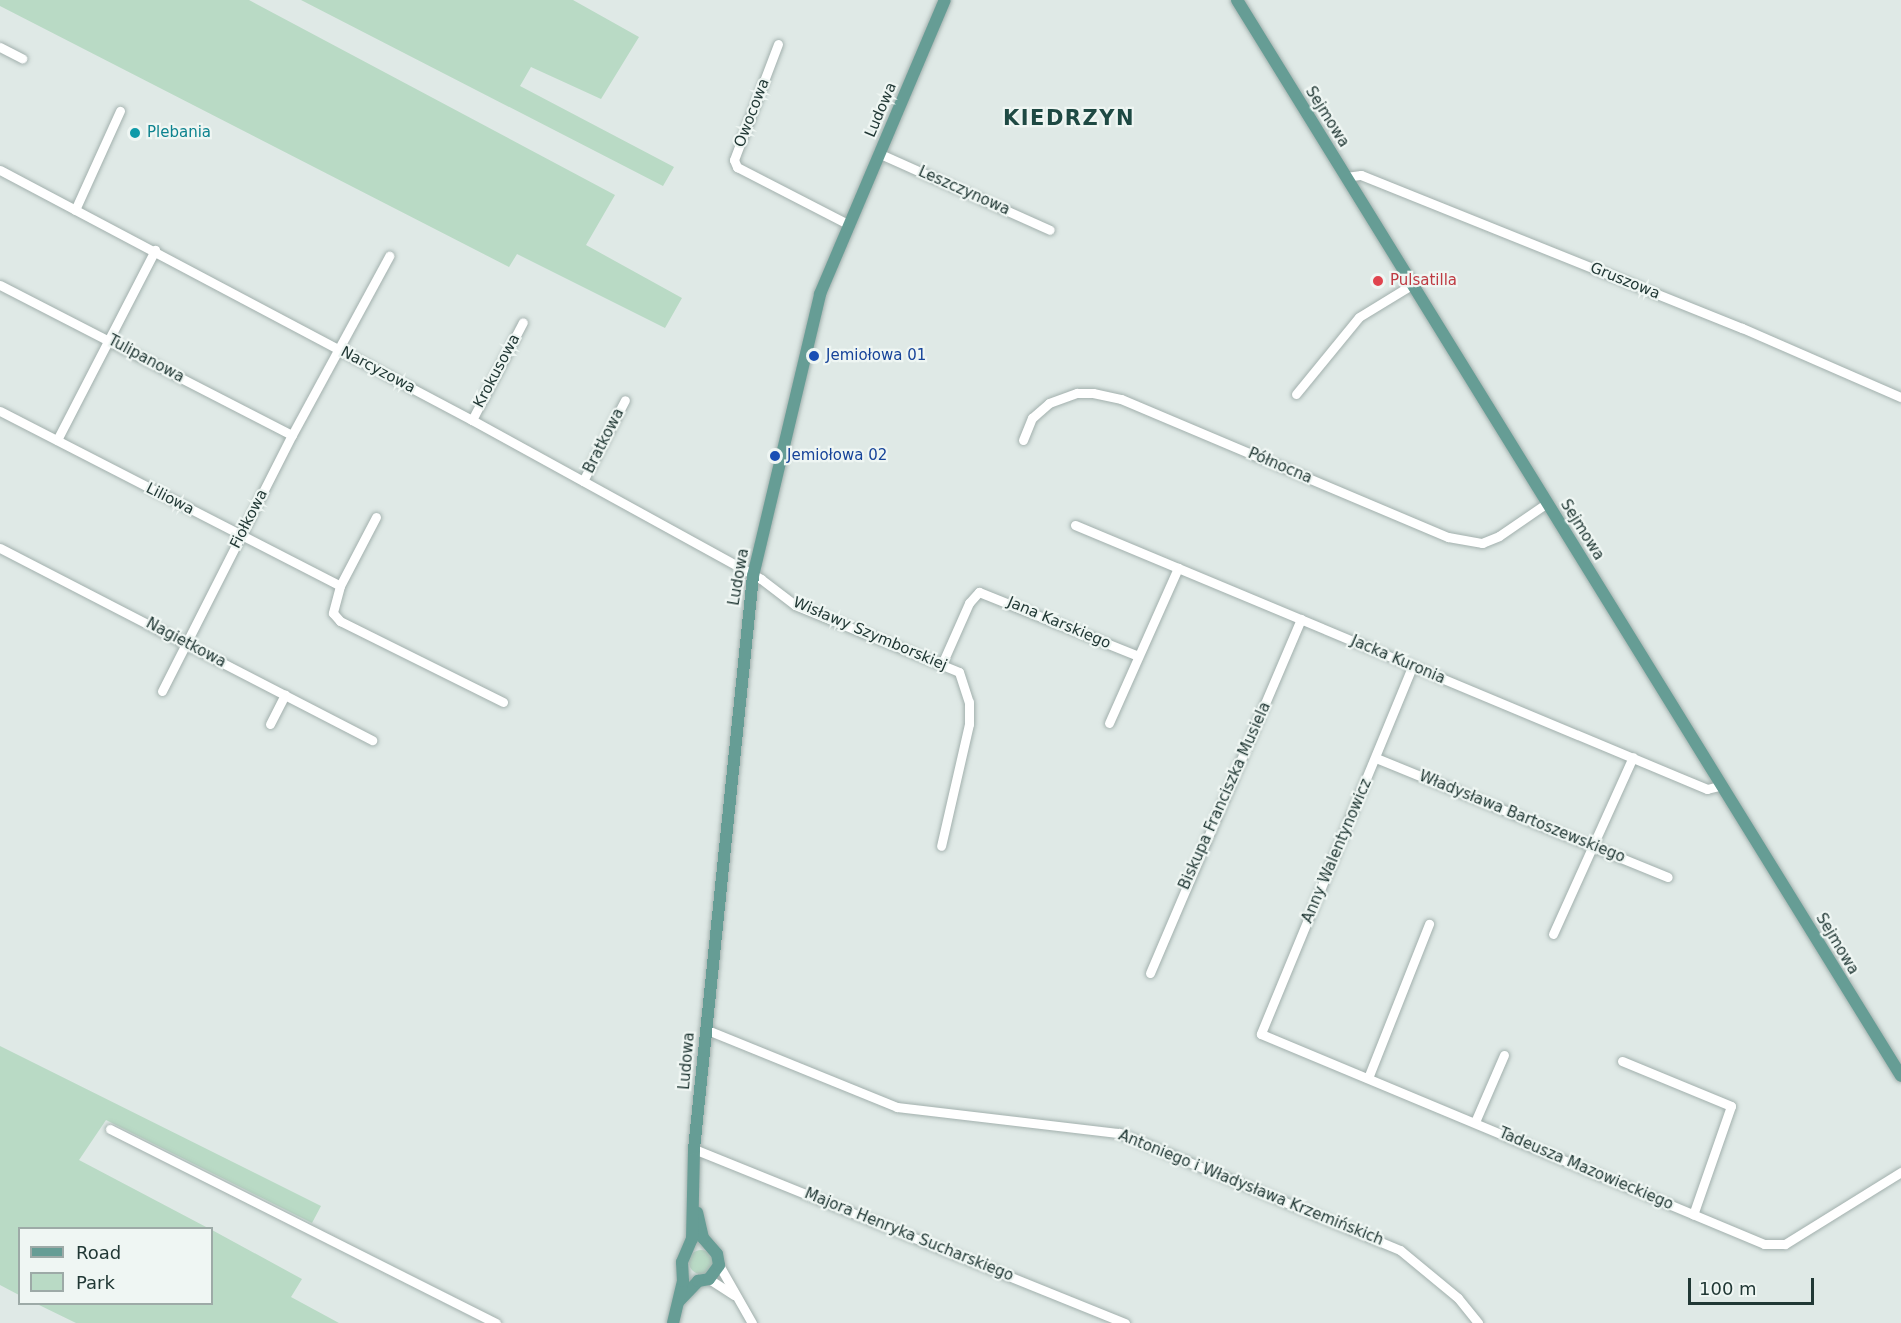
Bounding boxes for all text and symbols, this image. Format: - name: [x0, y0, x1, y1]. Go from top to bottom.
- street label: Owocowa: [731, 76, 773, 150]
- street label: Ludowa: [861, 80, 901, 140]
- street label: Sejmowa: [1301, 83, 1353, 151]
- district label: KIEDRZYN: [1003, 105, 1135, 131]
- place label: Plebania: [147, 124, 211, 142]
- marker: Plebania: [128, 126, 142, 140]
- street label: Leszczynowa: [916, 163, 1012, 219]
- street label: Gruszowa: [1587, 259, 1663, 303]
- place label: Pulsatilla: [1390, 272, 1457, 290]
- marker: Pulsatilla: [1371, 274, 1385, 288]
- street label: Tulipanowa: [105, 331, 187, 387]
- street label: Krokusowa: [470, 331, 524, 411]
- street label: Narcyzowa: [338, 343, 418, 397]
- place label: Jemiołowa 01: [826, 347, 926, 365]
- marker: Jemiołowa 01: [807, 349, 821, 363]
- street label: Bratkowa: [580, 406, 628, 476]
- street label: Północna: [1245, 445, 1315, 487]
- place label: Jemiołowa 02: [787, 447, 887, 465]
- marker: Jemiołowa 02: [768, 449, 782, 463]
- street label: Liliowa: [143, 479, 197, 519]
- street label: Fiołkowa: [226, 486, 272, 552]
- street label: Sejmowa: [1556, 496, 1608, 564]
- street label: Ludowa: [725, 547, 753, 607]
- street label: Wisławy Szymborskiej: [790, 593, 950, 675]
- street label: Jana Karskiego: [1005, 593, 1113, 653]
- street label: Nagietkowa: [143, 614, 229, 672]
- street label: Jacka Kuronia: [1348, 632, 1448, 688]
- street label: Biskupa Franciszka Musiela: [1175, 699, 1275, 893]
- street label: Władysława Bartoszewskiego: [1416, 767, 1628, 867]
- street label: Anny Walentynowicz: [1298, 776, 1376, 926]
- street label: Sejmowa: [1812, 910, 1862, 978]
- street label: Ludowa: [676, 1031, 698, 1091]
- street label: Tadeusza Mazowieckiego: [1496, 1124, 1676, 1214]
- street label: Antoniego i Władysława Krzemińskich: [1116, 1126, 1386, 1250]
- street label: Majora Henryka Sucharskiego: [802, 1185, 1016, 1285]
- legend: [18, 1227, 213, 1305]
- text: Road: [76, 1242, 121, 1263]
- scale bar: [1691, 1266, 1817, 1304]
- text: Park: [76, 1272, 115, 1293]
- text: 100 m: [1699, 1278, 1757, 1299]

